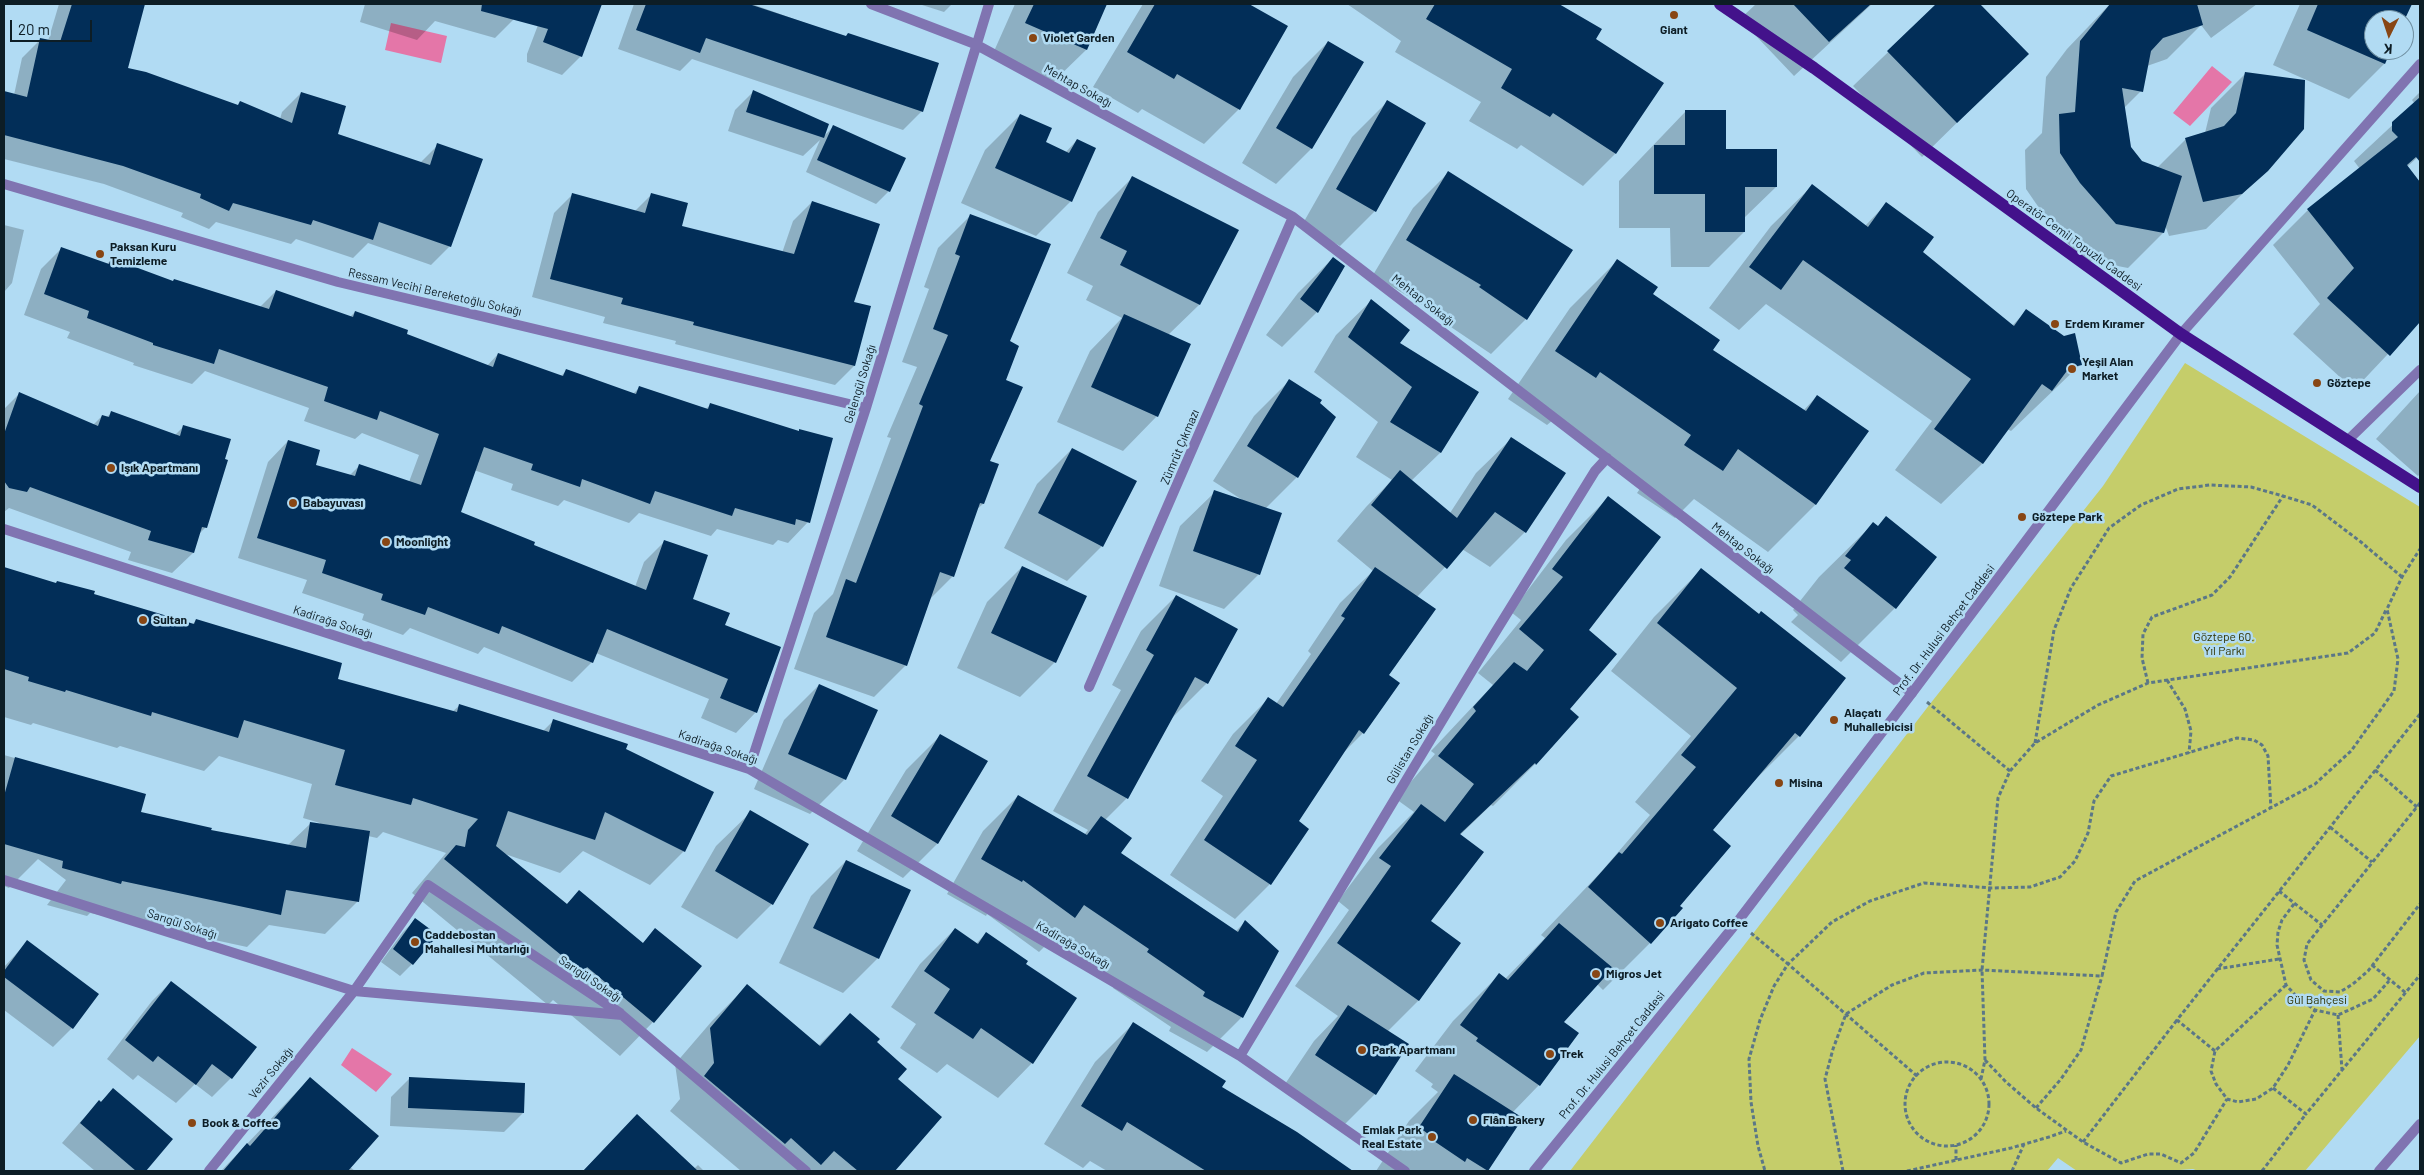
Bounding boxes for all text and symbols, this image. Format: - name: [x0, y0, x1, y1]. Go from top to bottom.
- marker: Giant: [1668, 9, 1680, 21]
- scale bar: [12, 10, 95, 42]
- north arrow: [2364, 10, 2414, 60]
- text: 20 m: [18, 20, 50, 38]
- place label: Giant: [1660, 23, 1688, 37]
- place label: Violet Garden: [1043, 31, 1114, 45]
- marker: Violet Garden: [1027, 32, 1039, 44]
- text: K: [2383, 41, 2393, 58]
- street label: Mehtap Sokağı: [1041, 61, 1115, 111]
- street label: Operatör Cemil Topuzlu Caddesi: [2003, 186, 2145, 294]
- place label: Paksan Kuru Temizleme: [110, 240, 176, 268]
- marker: Paksan Kuru Temizleme: [94, 248, 106, 260]
- street label: Ressam Vecihi Bereketoğlu Sokağı: [347, 265, 523, 319]
- street label: Mehtap Sokağı: [1389, 271, 1457, 329]
- place label: Erdem Kıramer: [2065, 317, 2145, 331]
- marker: Erdem Kıramer: [2049, 318, 2061, 330]
- street label: Gelengül Sokağı: [841, 343, 879, 425]
- place label: Yeşil Alan Market: [2082, 355, 2133, 383]
- marker: Yeşil Alan Market: [2066, 363, 2078, 375]
- place label: Göztepe: [2327, 376, 2371, 390]
- marker: Göztepe: [2311, 377, 2323, 389]
- street label: Zümrüt Çıkmazı: [1158, 407, 1202, 487]
- place label: Işık Apartmanı: [121, 461, 198, 475]
- marker: Işık Apartmanı: [105, 462, 117, 474]
- place label: Babayuvası: [303, 496, 363, 510]
- marker: Babayuvası: [287, 497, 299, 509]
- place label: Göztepe Park: [2032, 510, 2103, 524]
- marker: Göztepe Park: [2016, 511, 2028, 523]
- street label: Mehtap Sokağı: [1709, 519, 1777, 577]
- place label: Moonlight: [396, 535, 448, 549]
- marker: Moonlight: [380, 536, 392, 548]
- street label: Prof. Dr. Hulusi Behçet Caddesi: [1890, 562, 1998, 698]
- street label: Kadirağa Sokağı: [291, 602, 375, 642]
- place label: Sultan: [153, 613, 187, 627]
- marker: Sultan: [137, 614, 149, 626]
- park label: Göztepe 60. Yıl Parkı: [2193, 630, 2255, 658]
- place label: Alaçatı Muhallebicisi: [1844, 706, 1913, 734]
- street label: Gülistan Sokağı: [1383, 711, 1437, 787]
- marker: Alaçatı Muhallebicisi: [1828, 714, 1840, 726]
- street label: Kadirağa Sokağı: [676, 727, 760, 767]
- place label: Misina: [1789, 776, 1823, 790]
- marker: Misina: [1773, 777, 1785, 789]
- street label: Sarıgül Sokağı: [145, 906, 219, 942]
- place label: Arigato Coffee: [1670, 916, 1748, 930]
- marker: Arigato Coffee: [1654, 917, 1666, 929]
- street label: Kadirağa Sokağı: [1033, 918, 1113, 972]
- place label: Caddebostan Mahallesi Muhtarlığı: [425, 928, 529, 956]
- marker: Caddebostan Mahallesi Muhtarlığı: [409, 936, 421, 948]
- street label: Sarıgül Sokağı: [556, 953, 624, 1005]
- place label: Migros Jet: [1606, 967, 1662, 981]
- marker: Migros Jet: [1590, 968, 1602, 980]
- street label: Prof. Dr. Hulusi Behçet Caddesi: [1556, 988, 1668, 1122]
- park label: Gül Bahçesi: [2287, 993, 2347, 1007]
- place label: Park Apartmanı: [1372, 1043, 1455, 1057]
- street label: Vezir Sokağı: [246, 1044, 296, 1102]
- marker: Park Apartmanı: [1356, 1044, 1368, 1056]
- place label: Trek: [1560, 1047, 1584, 1061]
- marker: Trek: [1544, 1048, 1556, 1060]
- place label: Flân Bakery: [1483, 1113, 1545, 1127]
- marker: Flân Bakery: [1467, 1114, 1479, 1126]
- place label: Book & Coffee: [202, 1116, 278, 1130]
- marker: Book & Coffee: [186, 1117, 198, 1129]
- place label: Emlak Park Real Estate: [1362, 1123, 1422, 1151]
- marker: Emlak Park Real Estate: [1426, 1131, 1438, 1143]

